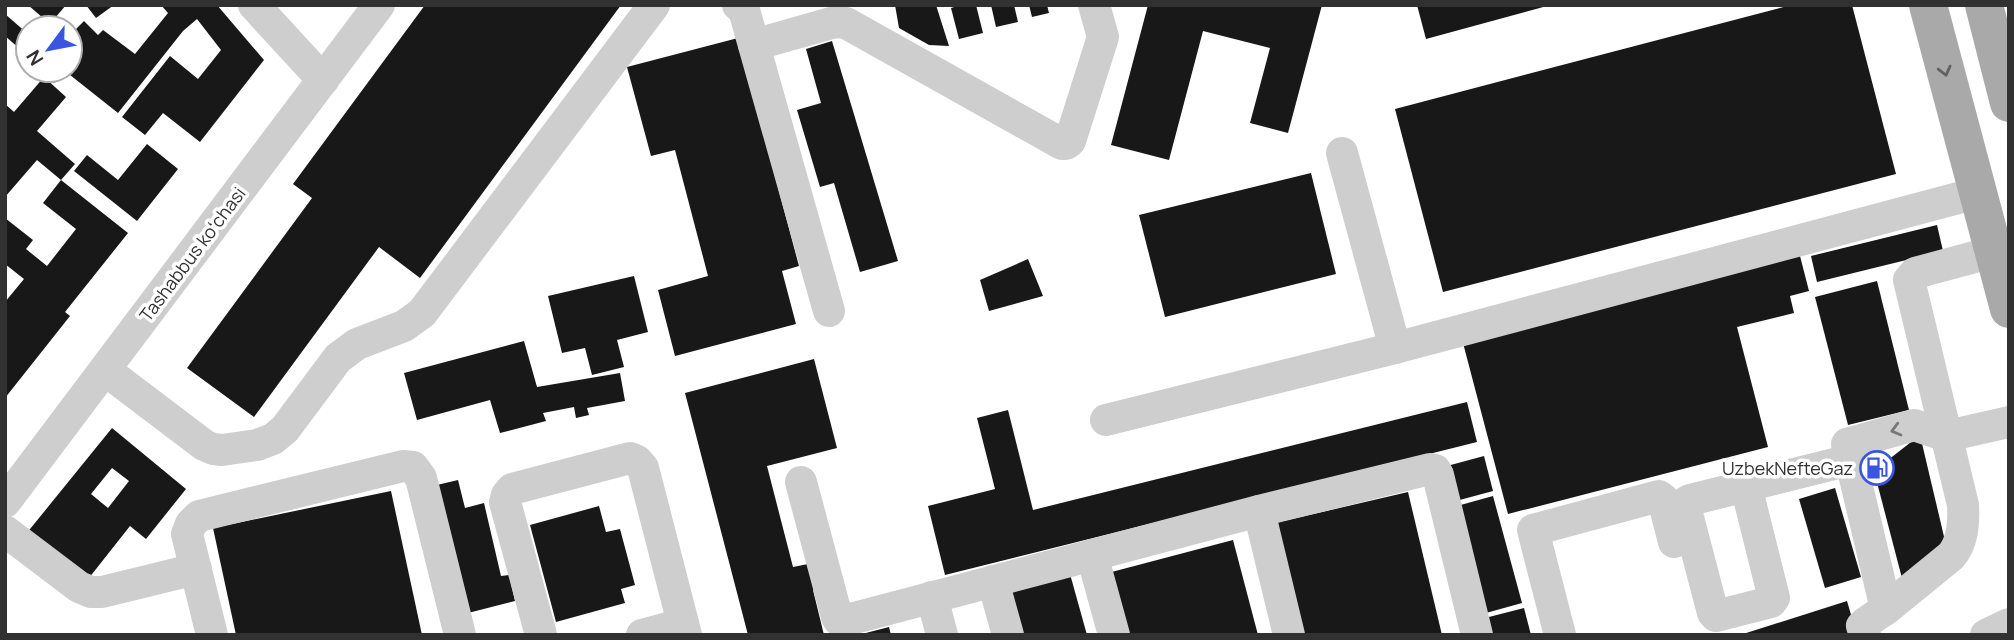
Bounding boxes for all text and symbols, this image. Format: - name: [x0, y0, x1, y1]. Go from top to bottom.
- north arrow: [14, 14, 84, 84]
- text: N: [20, 45, 49, 71]
- one-way arrow: [1937, 65, 1951, 77]
- street label: Tashabbus koʻchasi: [134, 182, 250, 326]
- one-way arrow: [1890, 422, 1902, 436]
- fuel station icon: UzbekNefteGaz: [1858, 449, 1896, 487]
- place label: UzbekNefteGaz: [1722, 456, 1853, 480]

